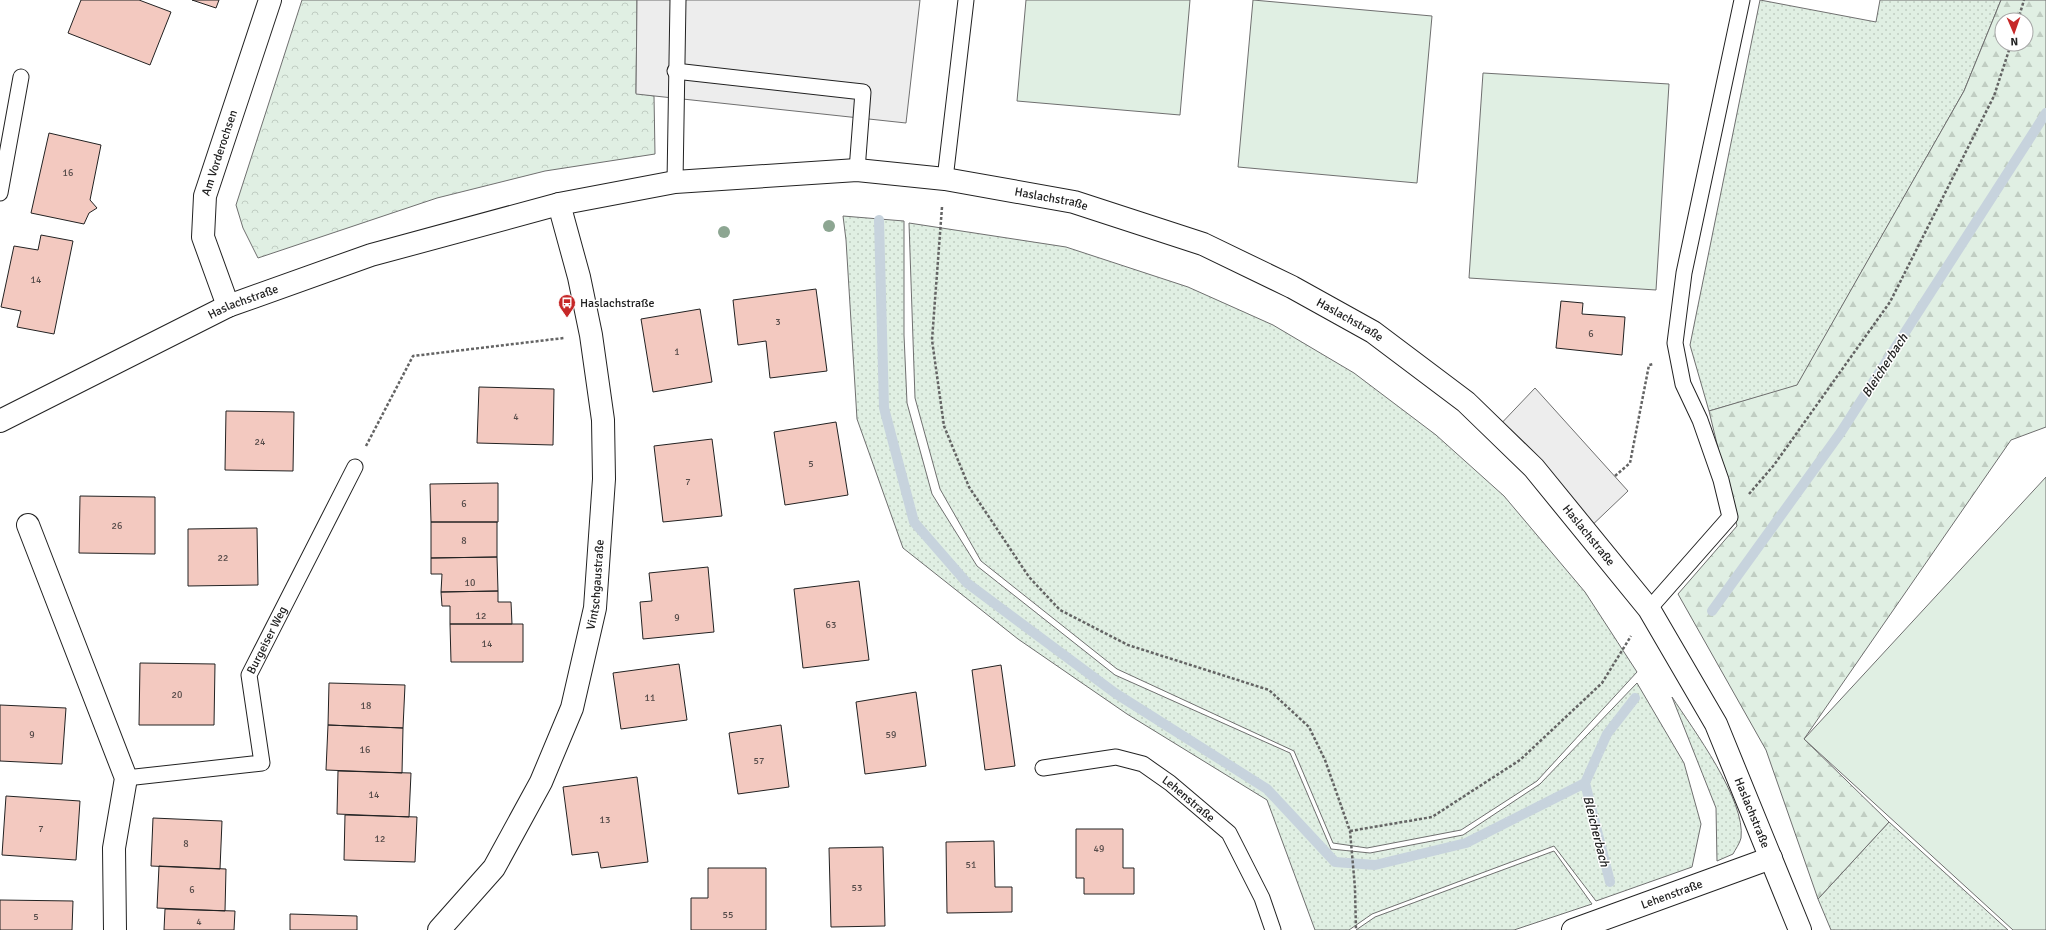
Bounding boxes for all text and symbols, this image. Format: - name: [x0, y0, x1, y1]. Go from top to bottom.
- north arrow: [1994, 12, 2034, 52]
- text: N: [2010, 35, 2018, 48]
- street label: Am Vorderochsen: [199, 108, 241, 198]
- house number: 16: [63, 167, 73, 179]
- street label: Haslachstraße: [1013, 185, 1090, 214]
- house number: 14: [31, 274, 42, 286]
- street label: Haslachstraße: [205, 282, 281, 323]
- bus stop icon: Haslachstraße: [557, 293, 577, 318]
- street label: Haslachstraße: [1314, 295, 1386, 345]
- place label: Haslachstraße: [580, 296, 655, 311]
- house number: 3: [775, 316, 781, 328]
- house number: 6: [1588, 328, 1594, 340]
- water label: Bleicherbach: [1858, 330, 1912, 400]
- house number: 1: [674, 346, 680, 358]
- house number: 4: [513, 411, 519, 423]
- house number: 24: [255, 436, 266, 448]
- house number: 5: [808, 458, 814, 470]
- house number: 7: [685, 476, 691, 488]
- house number: 6: [461, 498, 467, 510]
- street label: Haslachstraße: [1559, 502, 1618, 569]
- house number: 26: [112, 520, 122, 532]
- house number: 8: [461, 535, 467, 547]
- street label: Vintschgaustraße: [583, 539, 608, 631]
- house number: 22: [218, 552, 228, 564]
- house number: 10: [465, 577, 475, 589]
- street label: Burgeiser Weg: [244, 604, 291, 677]
- house number: 12: [476, 610, 486, 622]
- house number: 9: [674, 612, 680, 624]
- house number: 63: [826, 619, 836, 631]
- house number: 14: [482, 638, 493, 650]
- house number: 20: [172, 689, 182, 701]
- house number: 11: [645, 692, 655, 704]
- house number: 18: [361, 700, 371, 712]
- house number: 9: [29, 729, 35, 741]
- house number: 59: [886, 729, 896, 741]
- house number: 16: [360, 744, 370, 756]
- house number: 57: [754, 755, 764, 767]
- street label: Lehenstraße: [1159, 773, 1218, 826]
- street label: Haslachstraße: [1731, 775, 1773, 850]
- house number: 14: [369, 789, 380, 801]
- water label: Bleicherbach: [1579, 794, 1613, 869]
- house number: 13: [600, 814, 610, 826]
- house number: 7: [38, 823, 44, 835]
- house number: 12: [375, 833, 385, 845]
- house number: 8: [183, 838, 189, 850]
- house number: 49: [1094, 843, 1104, 855]
- house number: 51: [966, 859, 976, 871]
- street label: Lehenstraße: [1639, 877, 1705, 913]
- house number: 53: [852, 882, 862, 894]
- house number: 6: [189, 884, 195, 896]
- house number: 55: [723, 909, 733, 921]
- house number: 5: [33, 911, 39, 923]
- house number: 4: [196, 916, 202, 928]

